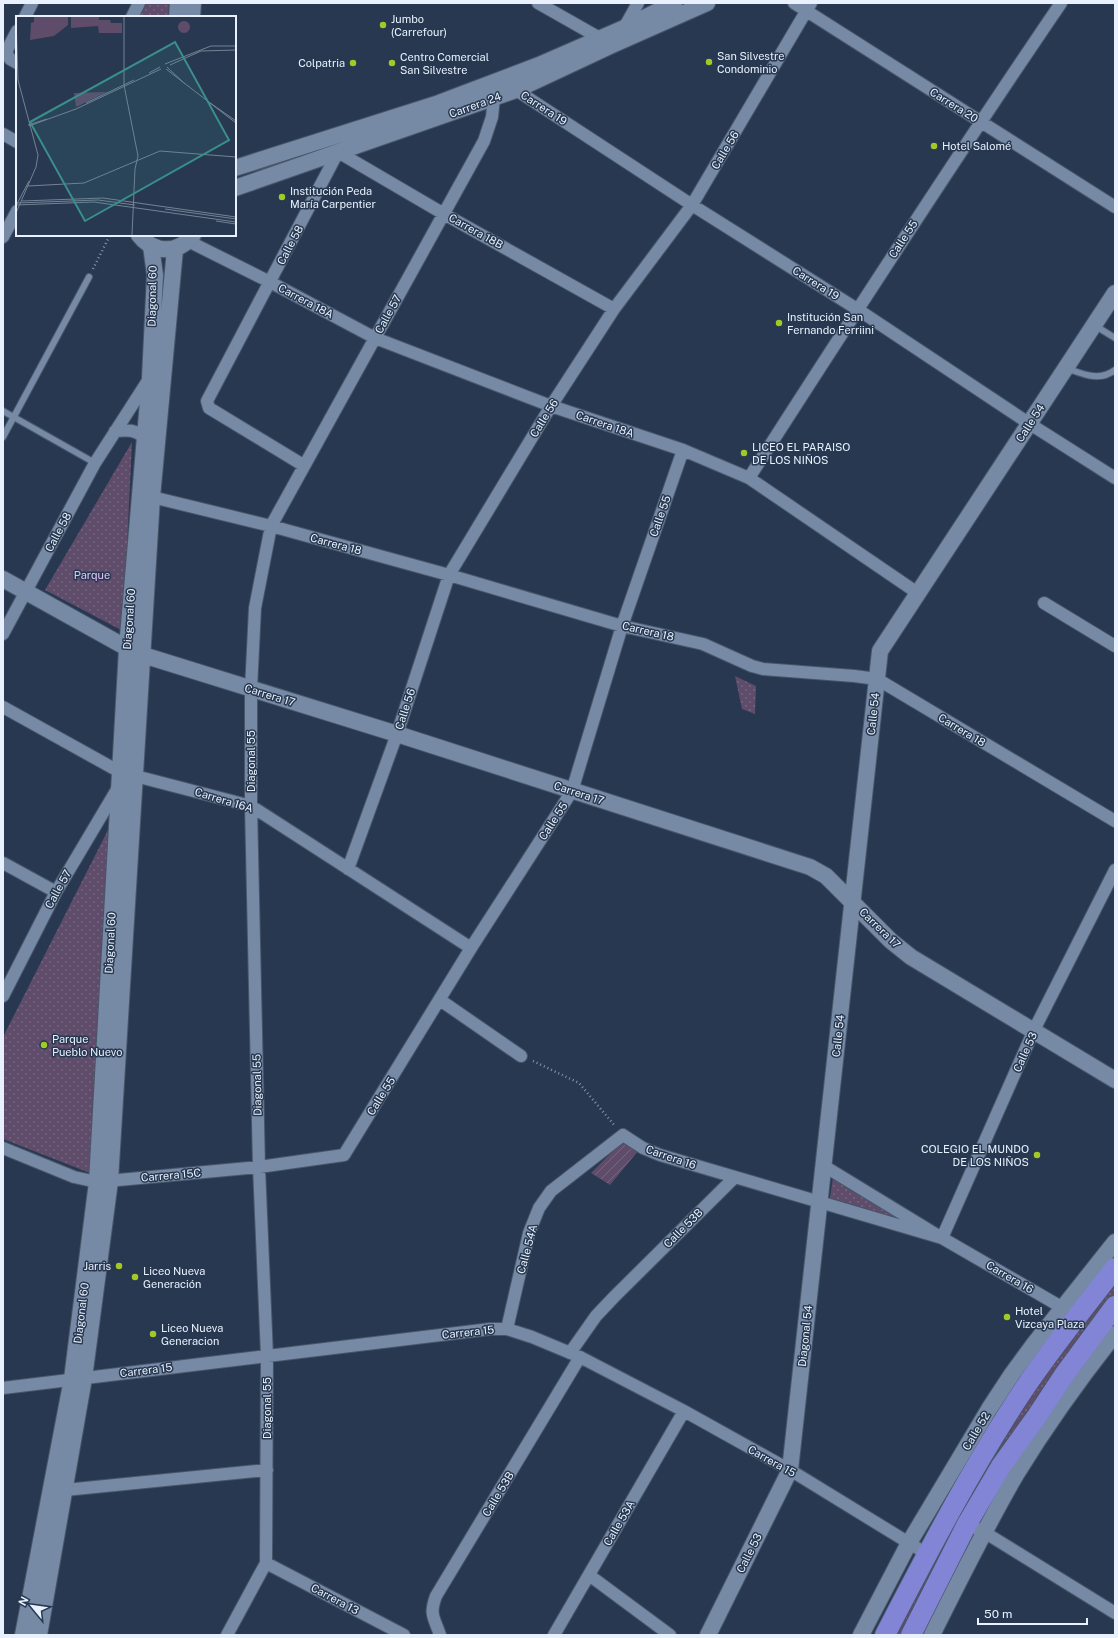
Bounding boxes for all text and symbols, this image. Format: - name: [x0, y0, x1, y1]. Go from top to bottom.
- place label: Jumbo (Carrefour): [391, 13, 447, 38]
- inset map: [16, 16, 236, 236]
- marker: Jumbo (Carrefour): [378, 20, 388, 30]
- place label: San Silvestre Condominio: [717, 50, 785, 75]
- place label: Centro Comercial San Silvestre: [400, 51, 489, 76]
- place label: Colpatria: [298, 57, 345, 69]
- marker: San Silvestre Condominio: [704, 57, 714, 67]
- marker: Colpatria: [348, 58, 358, 68]
- marker: Centro Comercial San Silvestre: [387, 58, 397, 68]
- street label: Carrera 20: [928, 85, 980, 125]
- street label: Carrera 19: [519, 89, 569, 127]
- street label: Carrera 24: [447, 90, 503, 120]
- street label: Calle 56: [709, 129, 741, 171]
- place label: Hotel Salomé: [942, 140, 1011, 152]
- marker: Hotel Salomé: [929, 141, 939, 151]
- place label: Institución Peda María Carpentier: [290, 185, 376, 210]
- marker: Institución Peda María Carpentier: [277, 192, 287, 202]
- street label: Carrera 18B: [447, 211, 505, 251]
- street label: Calle 55: [886, 218, 920, 260]
- street label: Calle 58: [275, 223, 305, 267]
- street label: Carrera 19: [791, 264, 842, 302]
- street label: Diagonal 60: [145, 265, 159, 327]
- street label: Carrera 18A: [276, 281, 336, 321]
- street label: Calle 57: [372, 292, 404, 335]
- place label: Institución San Fernando Ferriini: [787, 311, 874, 336]
- marker: Institución San Fernando Ferriini: [774, 318, 784, 328]
- street label: Calle 56: [528, 397, 560, 439]
- street label: Calle 54: [1013, 402, 1047, 444]
- street label: Carrera 18A: [574, 408, 636, 440]
- place label: LICEO EL PARAISO DE LOS NIÑOS: [752, 441, 850, 466]
- marker: LICEO EL PARAISO DE LOS NIÑOS: [739, 448, 749, 458]
- street label: Calle 55: [647, 494, 673, 538]
- street label: Calle 58: [43, 510, 73, 554]
- street label: Carrera 18: [309, 531, 363, 557]
- park label: Parque: [74, 569, 110, 581]
- street label: Diagonal 60: [121, 588, 137, 650]
- street label: Carrera 18: [621, 619, 675, 643]
- street label: Carrera 17: [243, 682, 297, 708]
- street label: Calle 56: [393, 687, 417, 731]
- street label: Calle 54: [865, 692, 881, 736]
- street label: Carrera 18: [936, 711, 988, 749]
- street label: Diagonal 55: [245, 730, 257, 792]
- street label: Carrera 17: [552, 779, 606, 807]
- street label: Carrera 16A: [193, 785, 255, 815]
- street label: Calle 55: [536, 800, 570, 842]
- street label: Calle 57: [42, 867, 74, 910]
- street label: Carrera 17: [857, 906, 903, 951]
- street label: Diagonal 60: [102, 912, 118, 974]
- street label: Calle 54: [830, 1014, 846, 1058]
- street label: Calle 53: [1011, 1030, 1039, 1074]
- place label: Parque Pueblo Nuevo: [52, 1033, 122, 1058]
- marker: Parque Pueblo Nuevo: [39, 1040, 49, 1050]
- street label: Diagonal 55: [250, 1054, 264, 1116]
- street label: Calle 55: [365, 1075, 397, 1117]
- street label: Carrera 16: [644, 1143, 698, 1171]
- place label: COLEGIO EL MUNDO DE LOS NIÑOS: [921, 1143, 1029, 1168]
- marker: COLEGIO EL MUNDO DE LOS NIÑOS: [1032, 1150, 1042, 1160]
- street label: Carrera 15C: [140, 1166, 202, 1184]
- street label: Calle 53B: [661, 1206, 705, 1250]
- street label: Calle 54A: [515, 1223, 539, 1275]
- street label: Carrera 16: [984, 1259, 1036, 1295]
- place label: Jarris: [84, 1260, 111, 1272]
- marker: Jarris: [114, 1261, 124, 1271]
- place label: Liceo Nueva Generación: [143, 1265, 205, 1290]
- marker: Liceo Nueva Generación: [130, 1272, 140, 1282]
- street label: Diagonal 60: [71, 1282, 91, 1344]
- street label: Diagonal 54: [796, 1305, 814, 1367]
- place label: Hotel Vizcaya Plaza: [1015, 1305, 1084, 1330]
- marker: Hotel Vizcaya Plaza: [1002, 1312, 1012, 1322]
- place label: Liceo Nueva Generacion: [161, 1322, 223, 1347]
- street label: Carrera 15: [441, 1323, 495, 1341]
- marker: Liceo Nueva Generacion: [148, 1329, 158, 1339]
- street label: Carrera 15: [119, 1361, 173, 1379]
- street label: Diagonal 55: [261, 1377, 273, 1439]
- street label: Calle 52: [960, 1409, 992, 1452]
- street label: Carrera 15: [746, 1443, 798, 1479]
- street label: Calle 53B: [480, 1469, 516, 1519]
- street label: Calle 53A: [601, 1498, 637, 1548]
- street label: Calle 53: [734, 1531, 764, 1575]
- street label: Carrera 13: [309, 1581, 361, 1617]
- north arrow: [12, 1586, 52, 1626]
- text: N: [16, 1594, 31, 1608]
- scale bar: [978, 1600, 1087, 1626]
- text: 50 m: [984, 1607, 1012, 1621]

